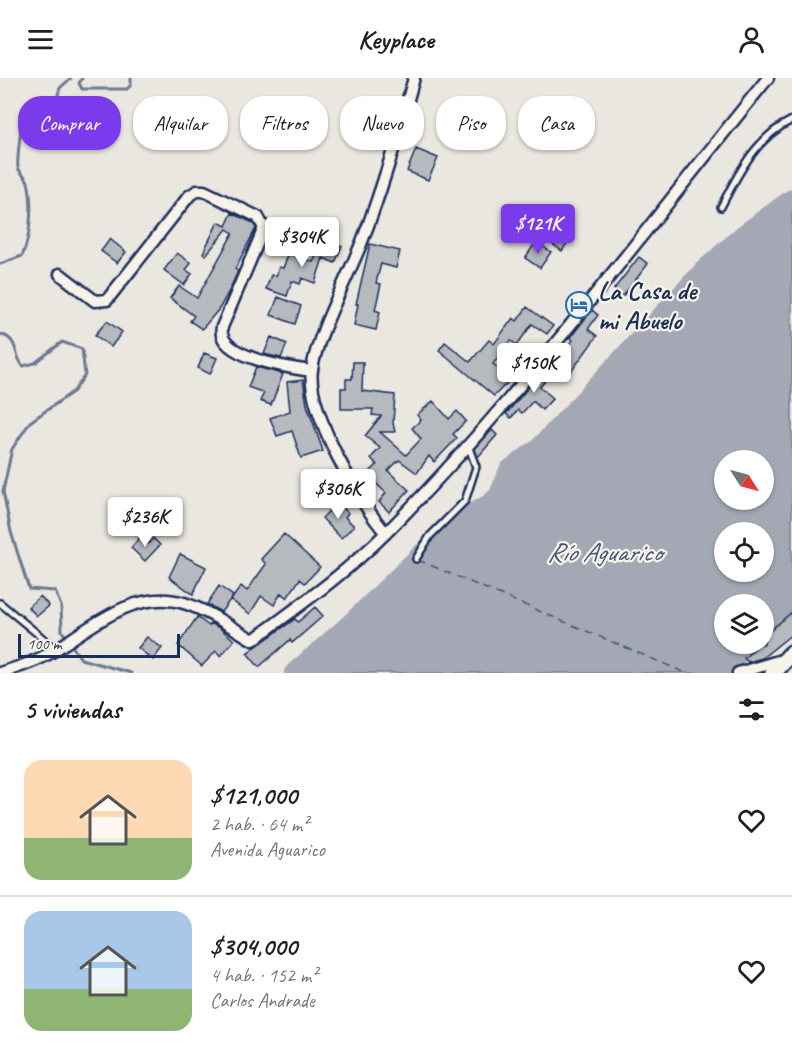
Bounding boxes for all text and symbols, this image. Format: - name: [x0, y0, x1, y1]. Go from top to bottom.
- text: Keyplace: [358, 22, 434, 56]
- icon: menu: [24, 23, 57, 56]
- icon: person: [735, 23, 768, 56]
- chip: Comprar: [18, 96, 121, 150]
- chip: Alquilar: [133, 96, 228, 150]
- chip: Filtros: [240, 96, 328, 150]
- chip: Nuevo: [340, 96, 424, 150]
- chip: Piso: [436, 96, 506, 150]
- chip: Casa: [518, 96, 595, 150]
- pin: $121K: [496, 204, 580, 255]
- text: $121K: [515, 211, 561, 236]
- pin: $304K: [260, 217, 344, 268]
- text: $304K: [279, 224, 325, 249]
- place label: La Casa de mi Abuelo: [598, 274, 698, 337]
- hotel icon: La Casa de mi Abuelo: [564, 290, 594, 320]
- pin: $150K: [492, 343, 576, 394]
- text: $150K: [511, 350, 557, 375]
- north arrow: [714, 450, 774, 510]
- map controls: [714, 450, 774, 654]
- pin: $306K: [296, 469, 380, 520]
- text: $306K: [315, 476, 361, 501]
- pin: $236K: [103, 497, 187, 548]
- text: $236K: [122, 504, 168, 529]
- button: locate: [714, 522, 774, 582]
- water label: Río Aguarico: [547, 535, 666, 569]
- button: layers: [714, 594, 774, 654]
- scale bar: [18, 631, 180, 658]
- text: 100 m: [27, 634, 61, 654]
- text: 5 viviendas: [24, 693, 121, 726]
- icon: filters: [735, 693, 768, 726]
- text: $121,000: [210, 779, 297, 812]
- icon: home: [72, 784, 144, 856]
- icon: heart: [735, 804, 768, 837]
- text: 2 hab. · 64 m²: [210, 812, 308, 837]
- text: Avenida Aguarico: [210, 837, 325, 862]
- text: $304,000: [210, 930, 297, 963]
- icon: home: [72, 935, 144, 1007]
- icon: heart: [735, 955, 768, 988]
- text: 4 hab. · 152 m²: [210, 963, 317, 988]
- text: Carlos Andrade: [210, 988, 314, 1013]

